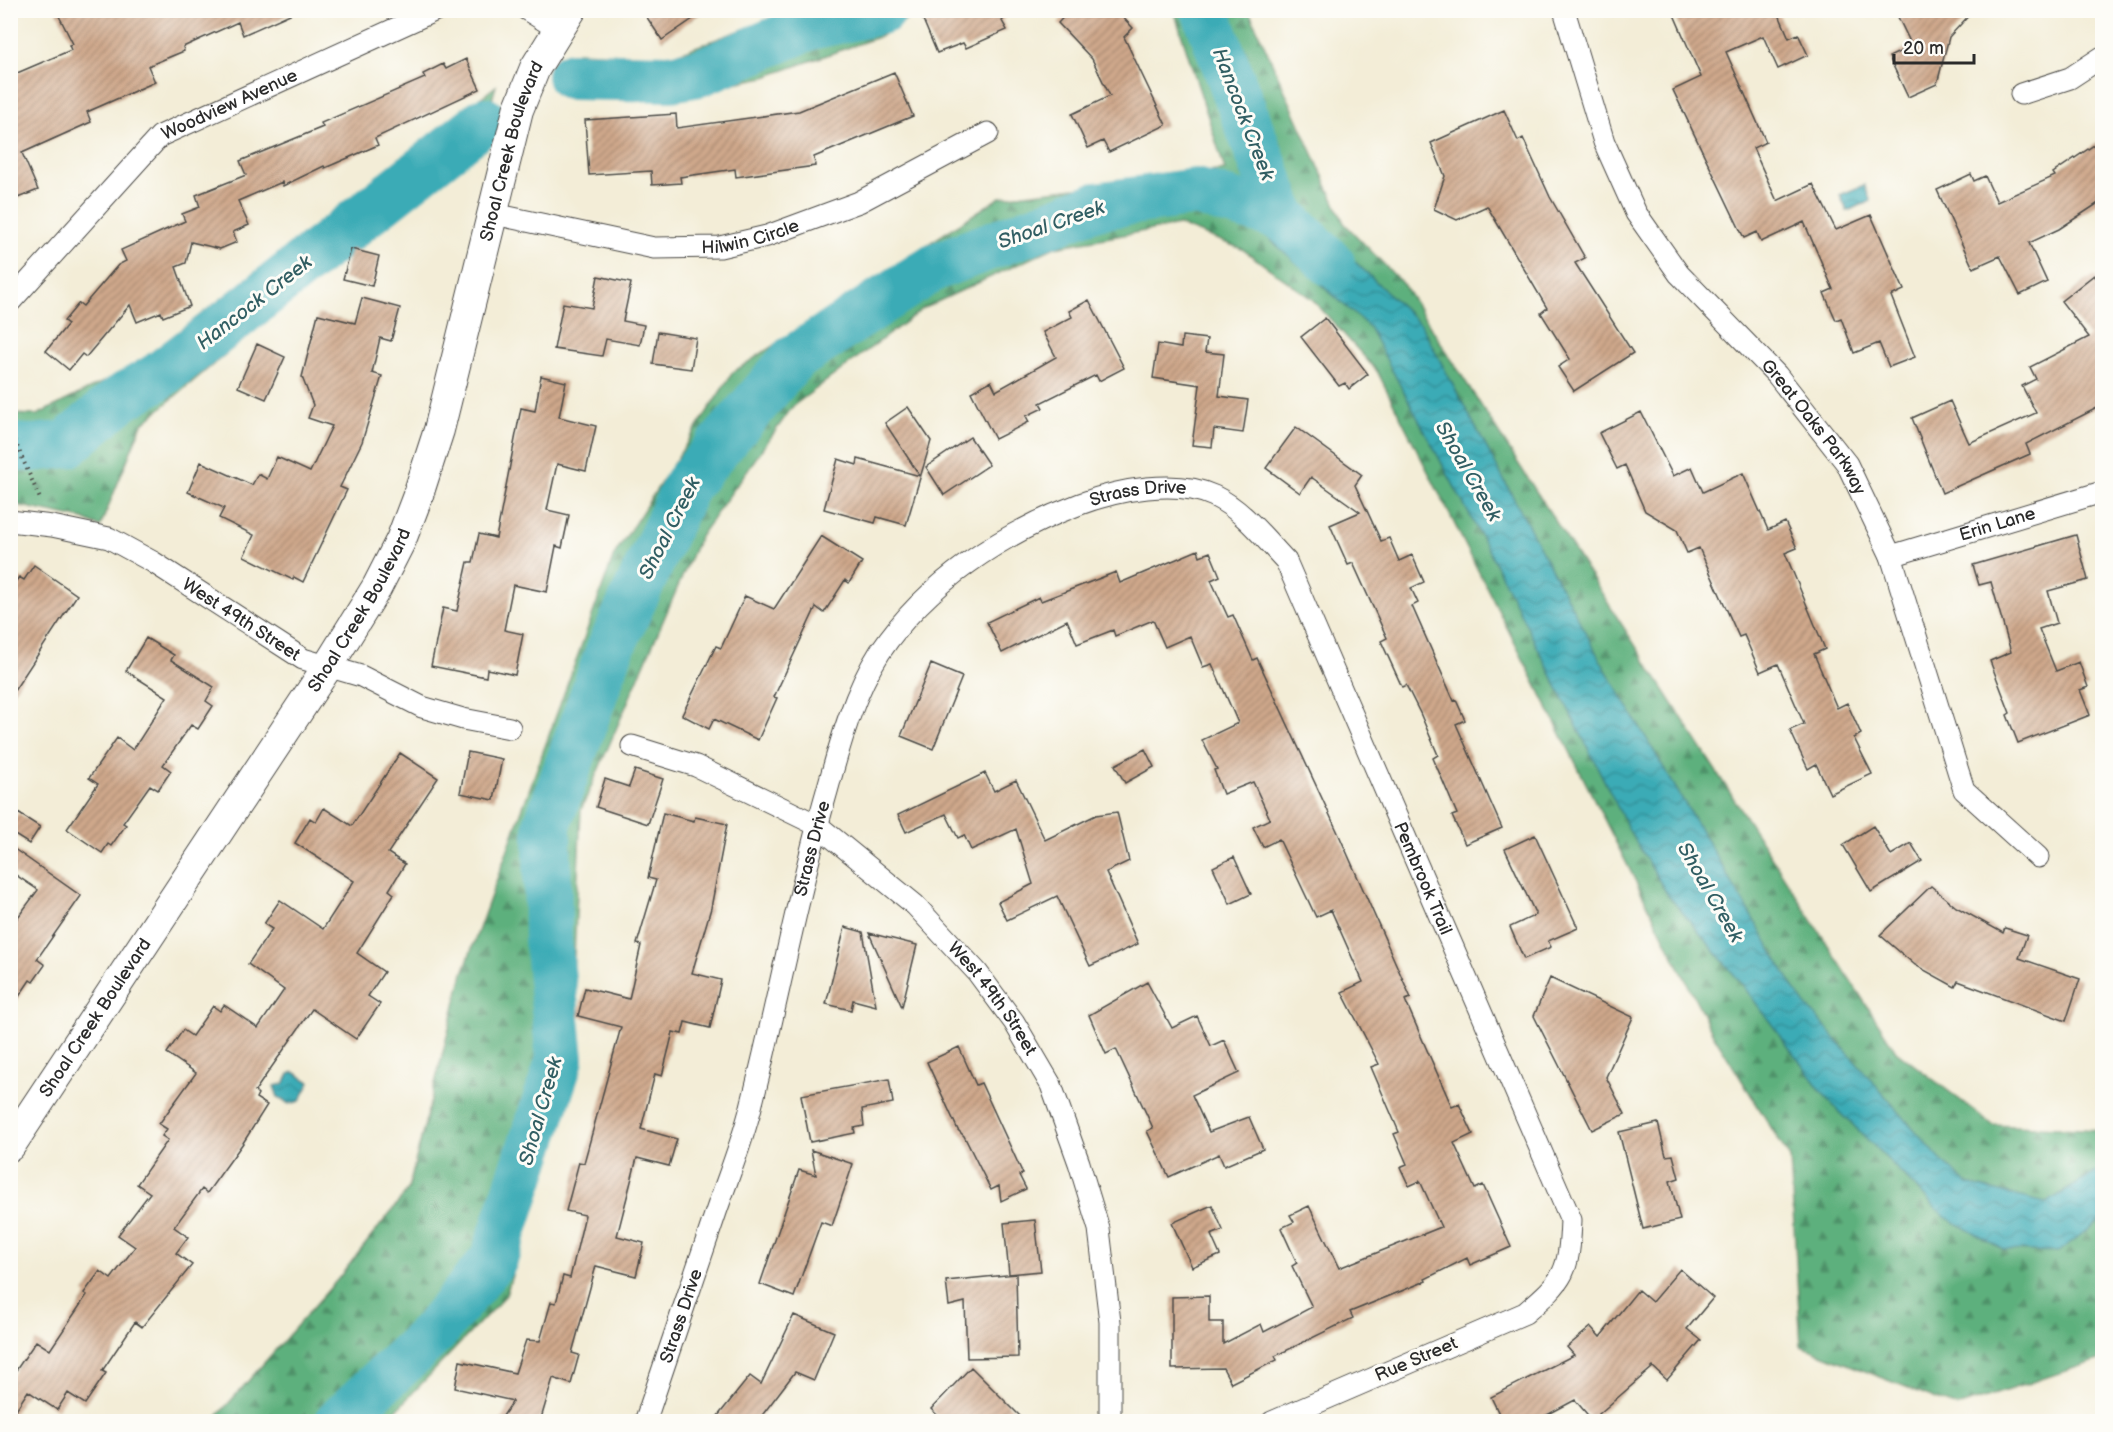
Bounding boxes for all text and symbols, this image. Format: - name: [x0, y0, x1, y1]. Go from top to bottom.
- scale bar: [1894, 27, 1974, 65]
- text: 20 m: [1903, 38, 1944, 59]
- water label: Hancock Creek: [1207, 45, 1280, 185]
- street label: Shoal Creek Boulevard: [476, 57, 548, 243]
- street label: Woodview Avenue: [158, 65, 301, 145]
- water label: Shoal Creek: [995, 195, 1109, 254]
- street label: Hilwin Circle: [701, 215, 802, 258]
- water label: Hancock Creek: [192, 250, 318, 355]
- street label: Great Oaks Parkway: [1757, 355, 1870, 499]
- water label: Shoal Creek: [1430, 417, 1507, 527]
- water label: Shoal Creek: [634, 472, 706, 583]
- street label: Strass Drive: [1087, 477, 1188, 511]
- street label: Erin Lane: [1957, 503, 2038, 546]
- street label: Shoal Creek Boulevard: [304, 526, 415, 696]
- street label: West 49th Street: [178, 574, 304, 666]
- street label: Strass Drive: [790, 798, 835, 898]
- street label: Pembrook Trail: [1389, 819, 1456, 938]
- water label: Shoal Creek: [1672, 838, 1749, 948]
- street label: Shoal Creek Boulevard: [35, 934, 156, 1101]
- street label: West 49th Street: [943, 938, 1041, 1059]
- water label: Shoal Creek: [514, 1053, 568, 1168]
- street label: Strass Drive: [656, 1266, 707, 1366]
- street label: Rue Street: [1372, 1333, 1461, 1386]

